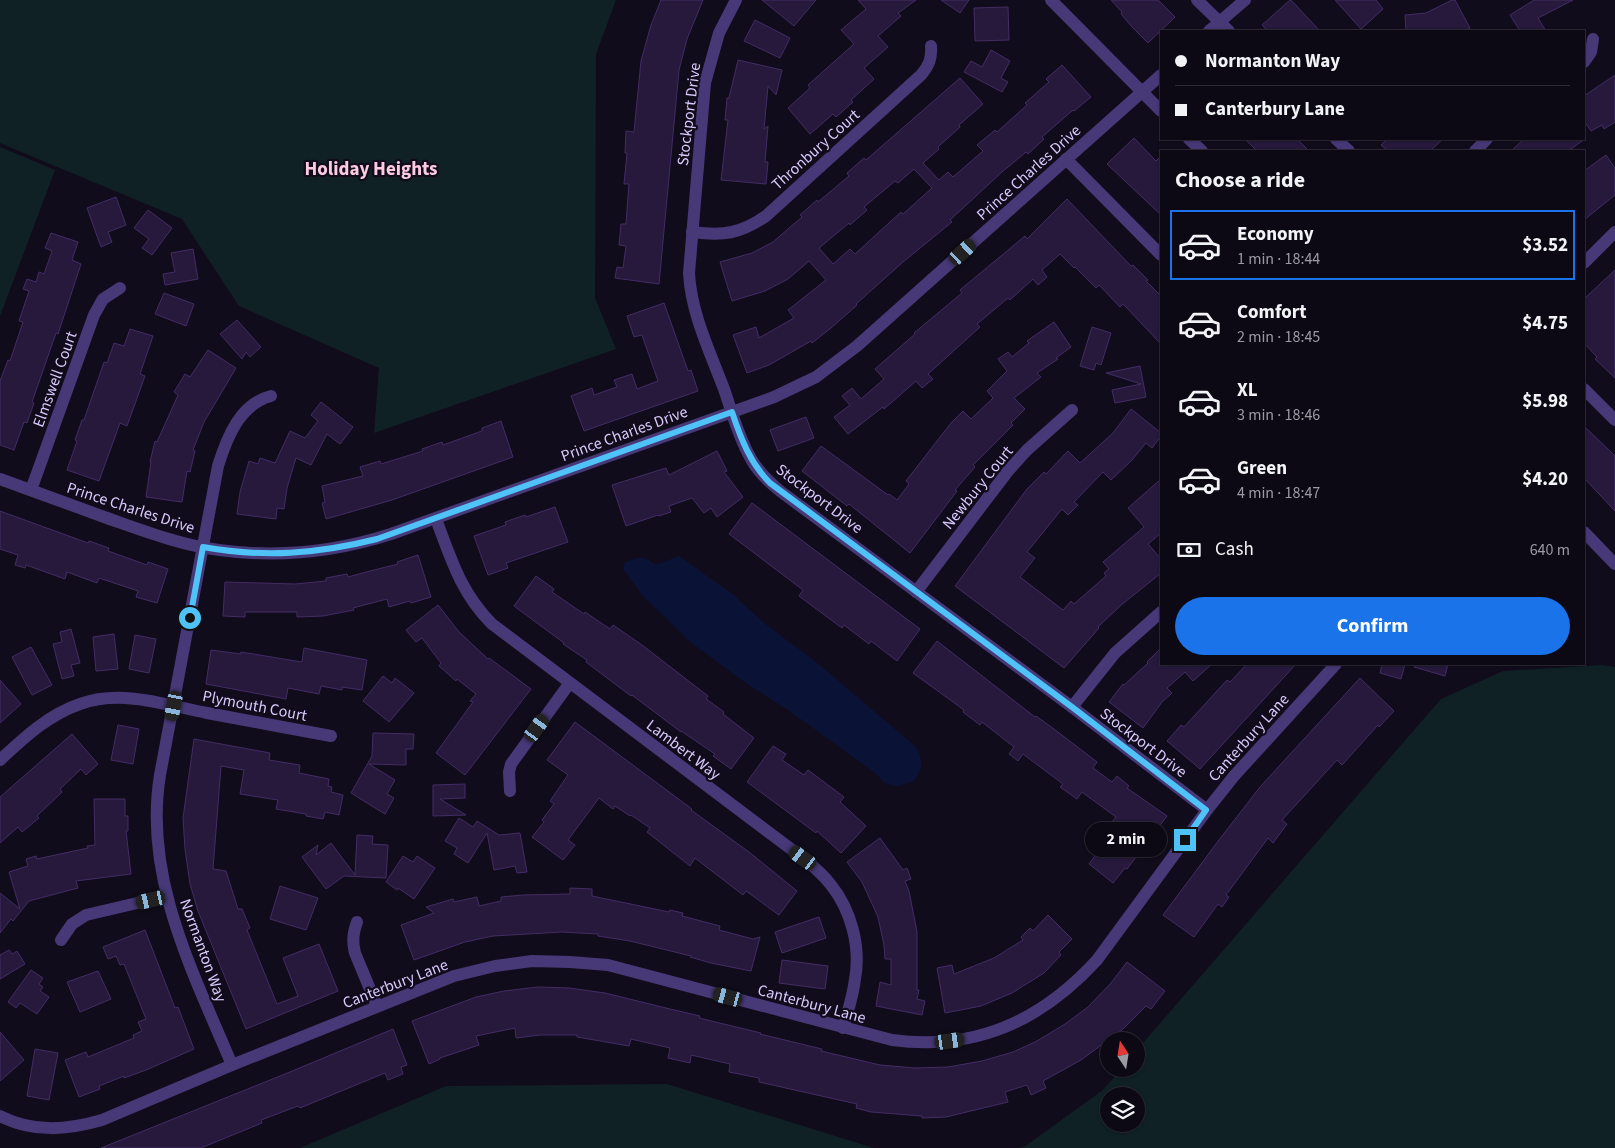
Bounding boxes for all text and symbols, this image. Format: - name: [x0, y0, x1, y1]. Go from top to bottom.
- text: Normanton Way: [1205, 48, 1340, 75]
- street label: Stockport Drive: [672, 61, 706, 167]
- text: Canterbury Lane: [1205, 96, 1345, 123]
- street label: Thronbury Court: [767, 104, 865, 195]
- street label: Prince Charles Drive: [972, 120, 1086, 226]
- district label: Holiday Heights: [304, 156, 438, 183]
- text: Choose a ride: [1175, 164, 1305, 196]
- text: Economy: [1237, 221, 1314, 248]
- icon: car: [1177, 223, 1222, 268]
- text: $3.52: [1522, 232, 1568, 259]
- car: [946, 236, 979, 268]
- text: 1 min · 18:44: [1237, 248, 1320, 270]
- text: Comfort: [1237, 299, 1307, 326]
- icon: car: [1177, 301, 1222, 346]
- text: $4.75: [1522, 310, 1568, 337]
- text: 2 min · 18:45: [1237, 326, 1320, 348]
- street label: Elmswell Court: [27, 328, 83, 430]
- text: XL: [1237, 377, 1258, 404]
- icon: car: [1177, 379, 1222, 424]
- text: $5.98: [1522, 388, 1568, 415]
- street label: Prince Charles Drive: [558, 401, 691, 467]
- text: 3 min · 18:46: [1237, 404, 1320, 426]
- street label: Newbury Court: [937, 441, 1019, 534]
- text: Green: [1237, 455, 1287, 482]
- icon: car: [1177, 457, 1222, 502]
- street label: Stockport Drive: [771, 459, 867, 539]
- text: $4.20: [1522, 466, 1568, 493]
- street label: Prince Charles Drive: [64, 477, 198, 539]
- text: 4 min · 18:47: [1237, 482, 1320, 504]
- icon: cash: [1175, 536, 1203, 564]
- text: Cash: [1215, 536, 1254, 563]
- text: 640 m: [1530, 539, 1570, 561]
- button: Confirm: [1175, 597, 1570, 655]
- route start: [179, 607, 201, 629]
- street label: Plymouth Court: [201, 685, 310, 727]
- street label: Canterbury Lane: [1203, 689, 1294, 786]
- car: [163, 690, 184, 722]
- street label: Stockport Drive: [1095, 703, 1191, 783]
- car: [522, 711, 551, 745]
- street label: Lambert Way: [642, 715, 726, 785]
- callout: 2 min: [1085, 822, 1168, 858]
- text: 2 min: [1107, 828, 1145, 850]
- route end: [1174, 829, 1196, 851]
- car: [786, 843, 819, 873]
- car: [134, 889, 167, 911]
- street label: Normanton Way: [174, 896, 232, 1005]
- street label: Canterbury Lane: [339, 954, 451, 1014]
- street label: Canterbury Lane: [755, 979, 868, 1029]
- car: [711, 986, 744, 1008]
- car: [934, 1031, 965, 1051]
- north arrow: [1100, 1032, 1145, 1078]
- map controls: [1100, 1032, 1145, 1132]
- button: layers: [1100, 1087, 1145, 1132]

